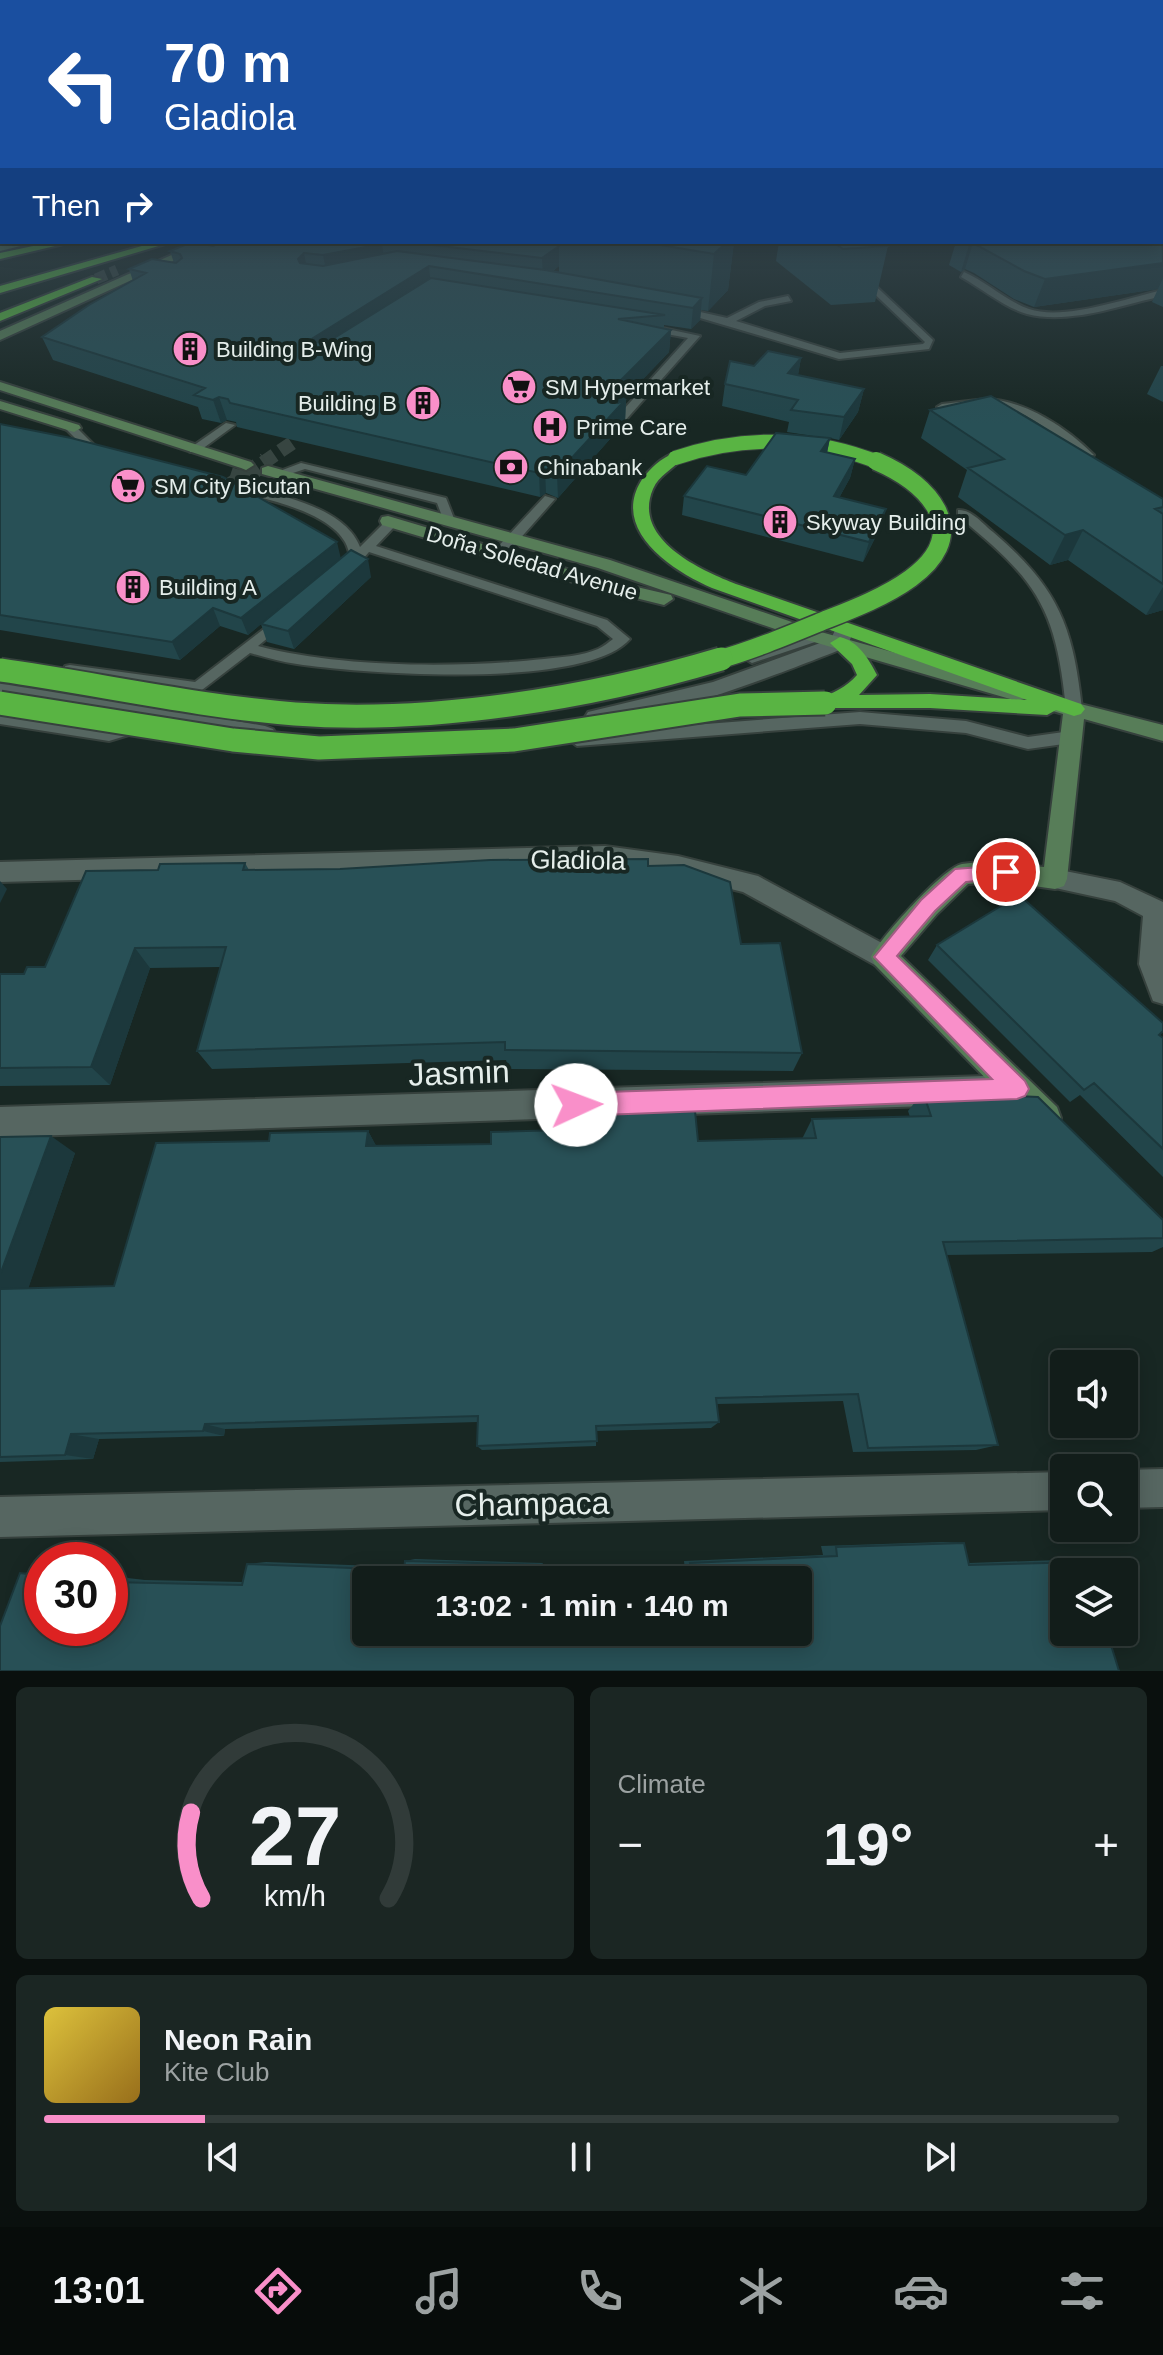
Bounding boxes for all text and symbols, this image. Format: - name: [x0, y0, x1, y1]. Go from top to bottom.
- text: 70 m: [164, 31, 292, 94]
- icon: left: [32, 32, 136, 136]
- text: Gladiola: [164, 97, 296, 138]
- icon: right: [116, 184, 160, 228]
- text: Then: [32, 189, 100, 222]
- building icon: Building B-Wing: [171, 330, 209, 368]
- place label: Building B-Wing: [216, 337, 373, 362]
- supermarket icon: SM Hypermarket: [500, 368, 538, 406]
- place label: SM Hypermarket: [545, 375, 710, 400]
- building icon: Building B: [404, 384, 442, 422]
- place label: Building B: [298, 391, 397, 416]
- hospital icon: Prime Care: [531, 408, 569, 446]
- place label: Prime Care: [576, 415, 687, 440]
- bank icon: Chinabank: [492, 448, 530, 486]
- place label: Chinabank: [537, 455, 643, 480]
- supermarket icon: SM City Bicutan: [109, 467, 147, 505]
- place label: SM City Bicutan: [154, 474, 311, 499]
- building icon: Skyway Building: [761, 503, 799, 541]
- place label: Skyway Building: [806, 510, 966, 535]
- street label: Doña Soledad Avenue: [424, 521, 640, 605]
- building icon: Building A: [114, 568, 152, 606]
- place label: Building A: [159, 575, 257, 600]
- pin: [972, 838, 1040, 906]
- street label: Gladiola: [530, 844, 626, 876]
- icon: arrive: [984, 850, 1028, 894]
- street label: Jasmin: [408, 1053, 510, 1093]
- position arrow: [534, 1063, 618, 1147]
- map controls: [1050, 1350, 1138, 1646]
- button: sound: [1050, 1350, 1138, 1438]
- button: search: [1050, 1454, 1138, 1542]
- street label: Champaca: [454, 1485, 610, 1523]
- speed limit sign: 30: [24, 1542, 128, 1646]
- button: layers: [1050, 1558, 1138, 1646]
- text: 13:02 · 1 min · 140 m: [435, 1589, 729, 1622]
- text: Climate: [618, 1769, 706, 1799]
- text: 27: [248, 1790, 341, 1883]
- text: 19°: [823, 1811, 914, 1878]
- text: −: [618, 1820, 643, 1869]
- text: +: [1093, 1820, 1119, 1869]
- text: km/h: [264, 1880, 326, 1912]
- text: Neon Rain: [164, 2023, 312, 2056]
- text: Kite Club: [164, 2057, 270, 2087]
- icon: previous: [201, 2135, 245, 2179]
- icon: pause: [559, 2135, 603, 2179]
- icon: next: [918, 2135, 962, 2179]
- icon: directions: [250, 2263, 306, 2319]
- icon: music: [411, 2263, 467, 2319]
- icon: phone: [572, 2263, 628, 2319]
- icon: climate: [733, 2263, 789, 2319]
- icon: car: [893, 2263, 949, 2319]
- icon: filters: [1054, 2263, 1110, 2319]
- text: 13:01: [52, 2270, 145, 2311]

